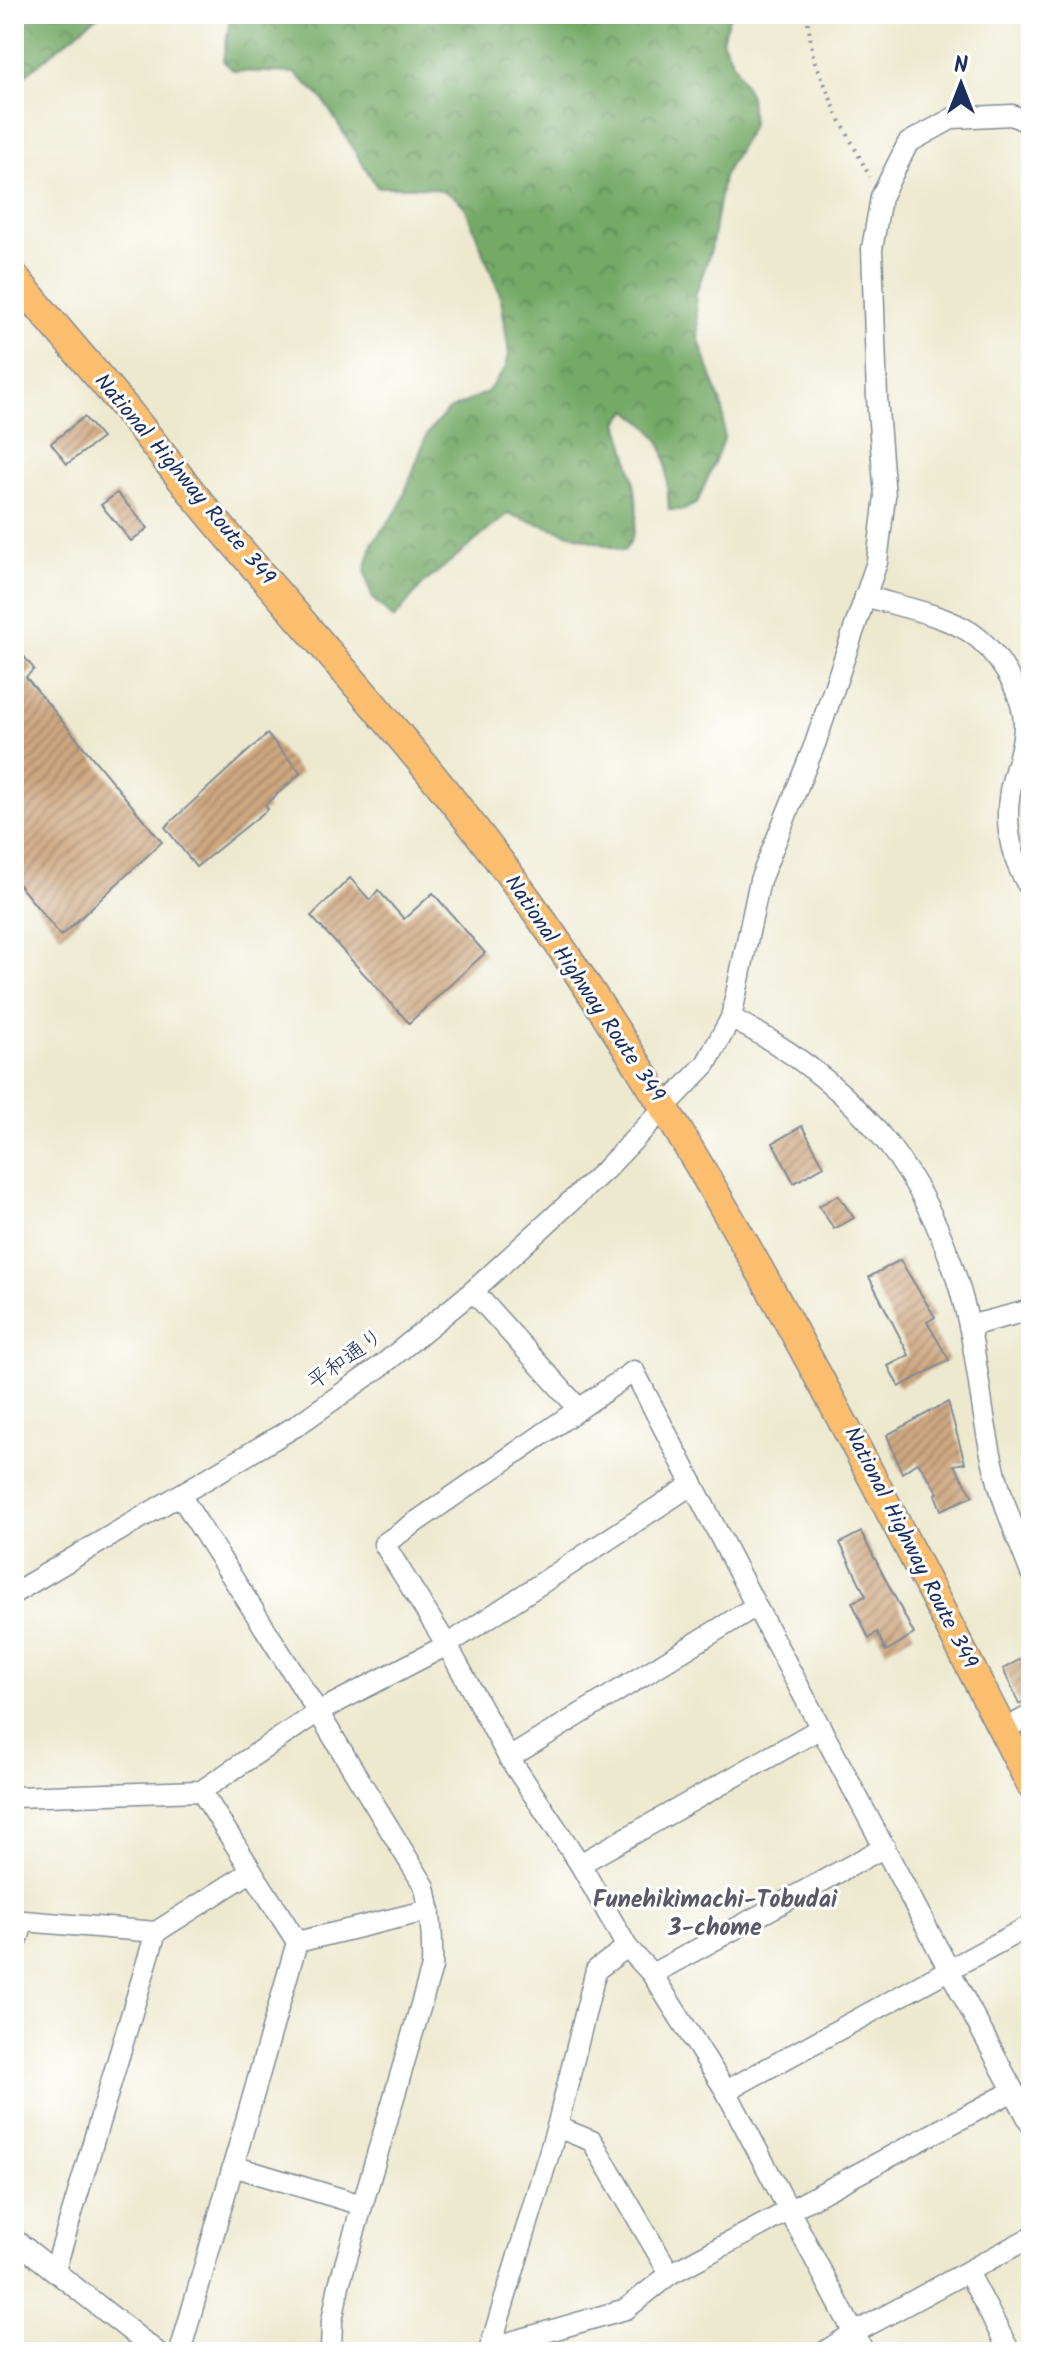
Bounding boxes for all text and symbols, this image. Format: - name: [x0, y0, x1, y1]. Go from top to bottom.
- north arrow: [921, 44, 1001, 124]
- text: N: [954, 49, 968, 84]
- street label: National Highway Route 349: [85, 366, 284, 594]
- street label: National Highway Route 349: [495, 868, 674, 1110]
- street label: 平和通り: [300, 1320, 392, 1400]
- street label: National Highway Route 349: [834, 1421, 986, 1675]
- district label: Funehikimachi-Tobudai 3-chome: [593, 1881, 838, 1948]

